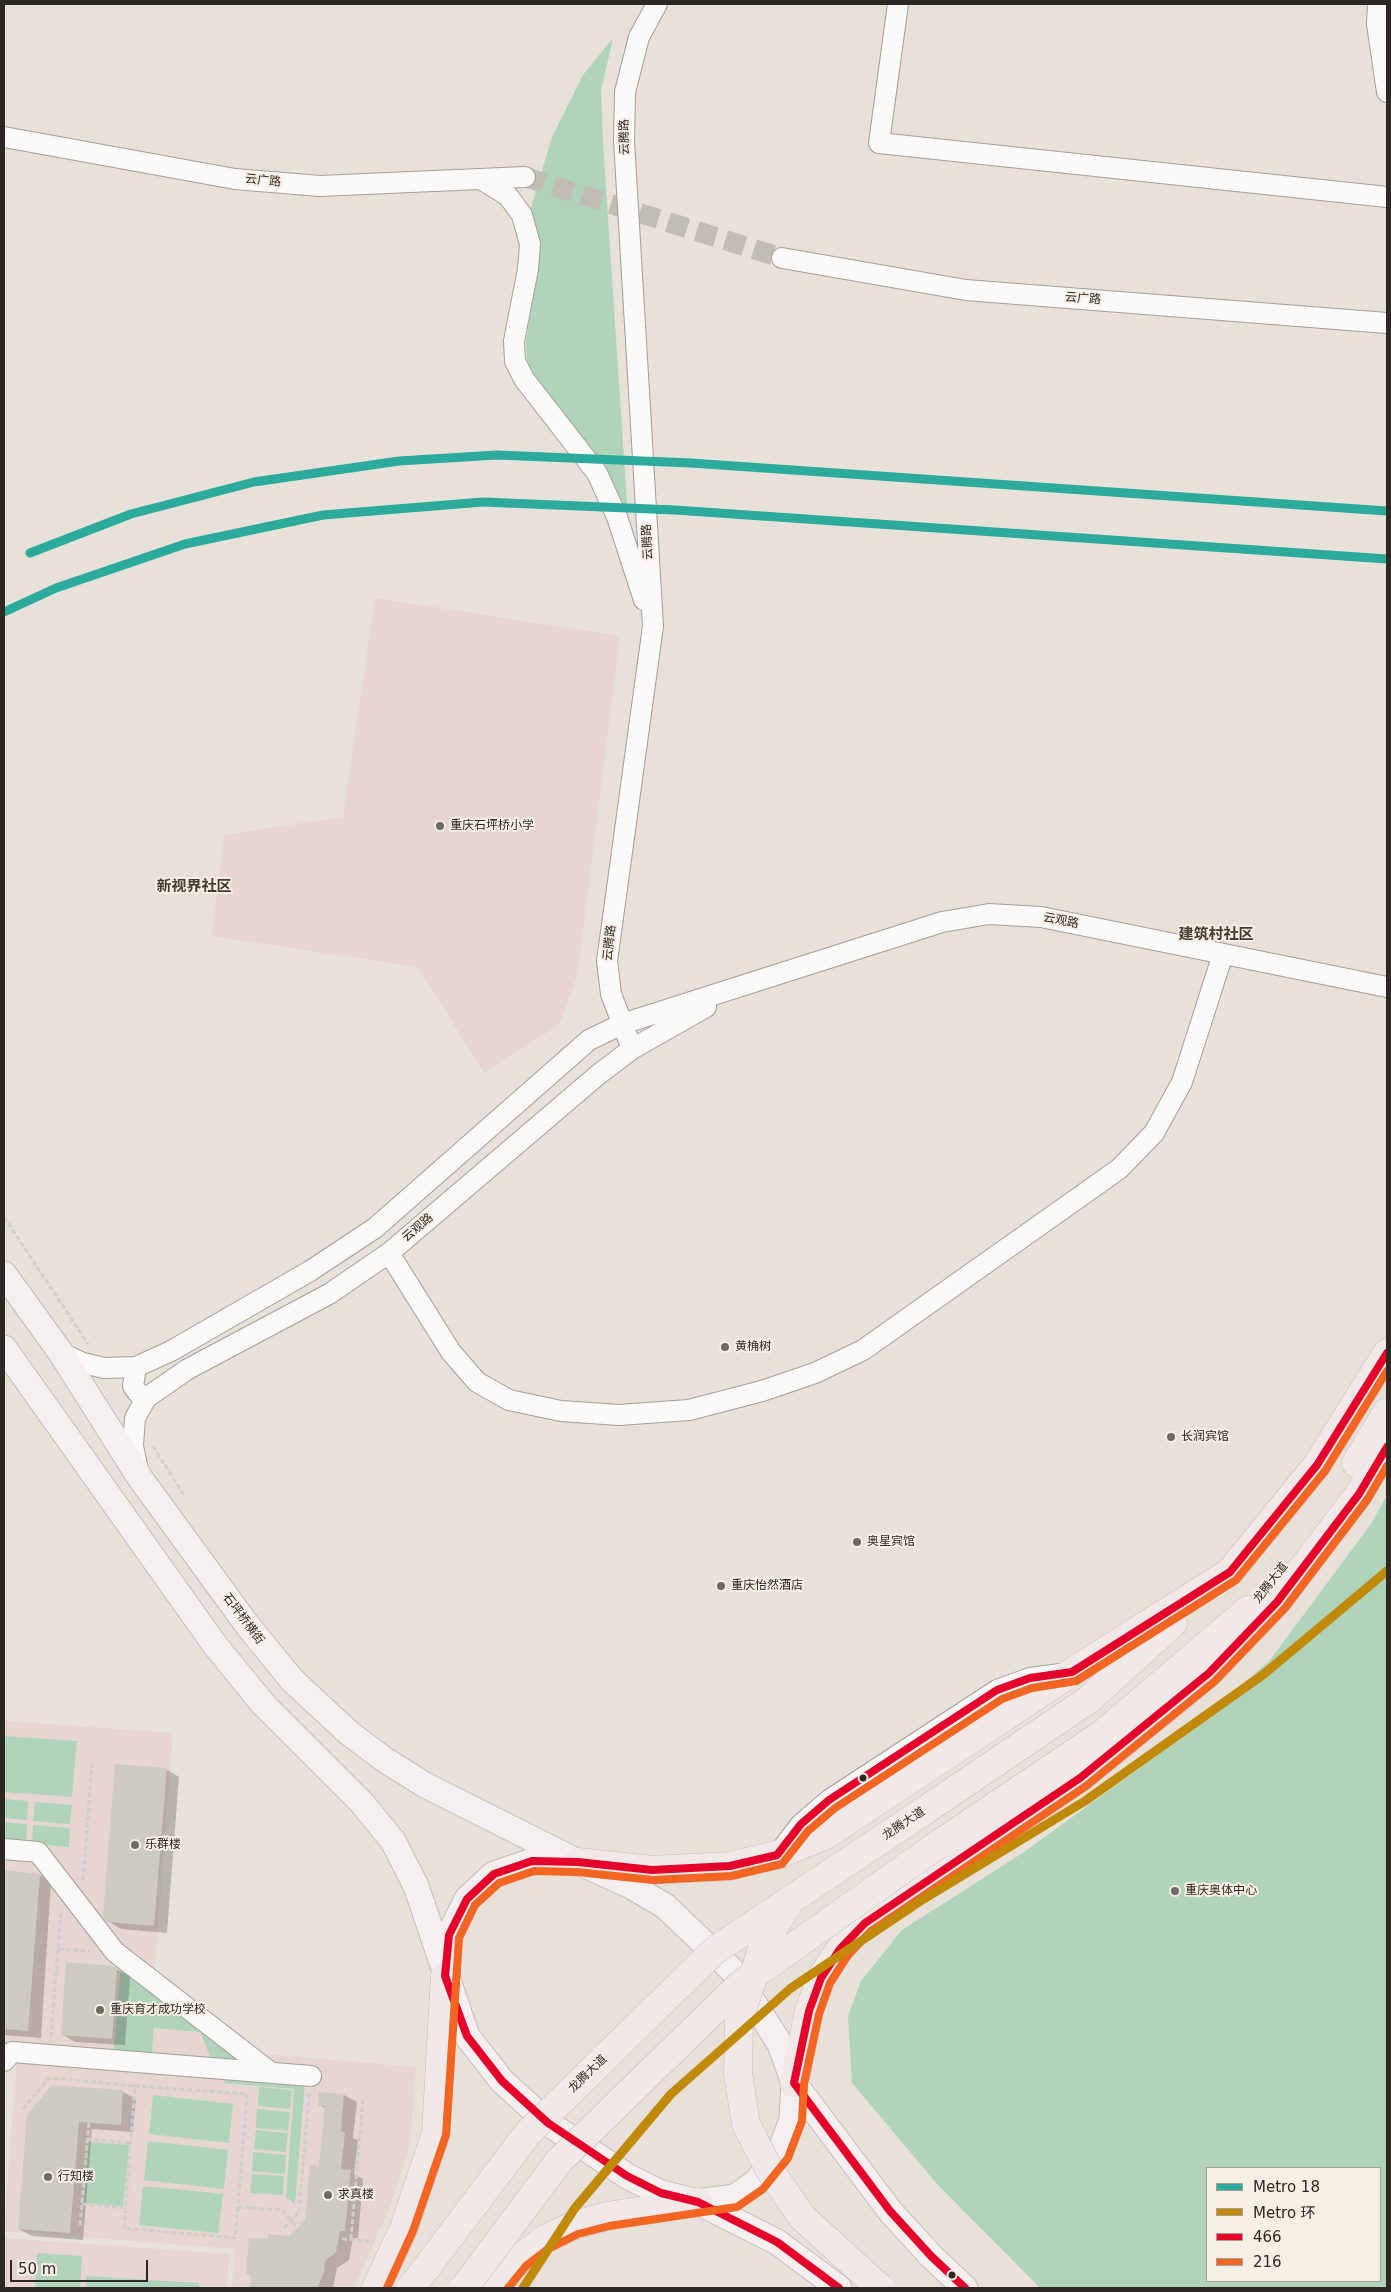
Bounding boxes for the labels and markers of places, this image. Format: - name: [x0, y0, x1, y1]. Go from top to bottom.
- place label: 重庆石坪桥小学: [450, 819, 534, 833]
- marker: 重庆石坪桥小学: [434, 820, 446, 832]
- place label: 黄桷树: [735, 1340, 771, 1354]
- marker: 黄桷树: [719, 1341, 731, 1353]
- place label: 长润宾馆: [1181, 1430, 1229, 1444]
- marker: 长润宾馆: [1165, 1431, 1177, 1443]
- place label: 奥星宾馆: [867, 1535, 915, 1549]
- marker: 奥星宾馆: [851, 1536, 863, 1548]
- place label: 重庆怡然酒店: [731, 1579, 803, 1593]
- marker: 重庆怡然酒店: [715, 1580, 727, 1592]
- unlabelled marker: [858, 1773, 868, 1783]
- place label: 乐群楼: [145, 1838, 181, 1852]
- marker: 乐群楼: [129, 1839, 141, 1851]
- place label: 重庆奥体中心: [1185, 1884, 1257, 1898]
- marker: 重庆奥体中心: [1169, 1885, 1181, 1897]
- place label: 重庆育才成功学校: [110, 2003, 206, 2017]
- marker: 重庆育才成功学校: [94, 2004, 106, 2016]
- place label: 行知楼: [58, 2170, 94, 2184]
- marker: 行知楼: [42, 2171, 54, 2183]
- place label: 求真楼: [338, 2188, 374, 2202]
- marker: 求真楼: [322, 2189, 334, 2201]
- unlabelled marker: [947, 2270, 957, 2280]

